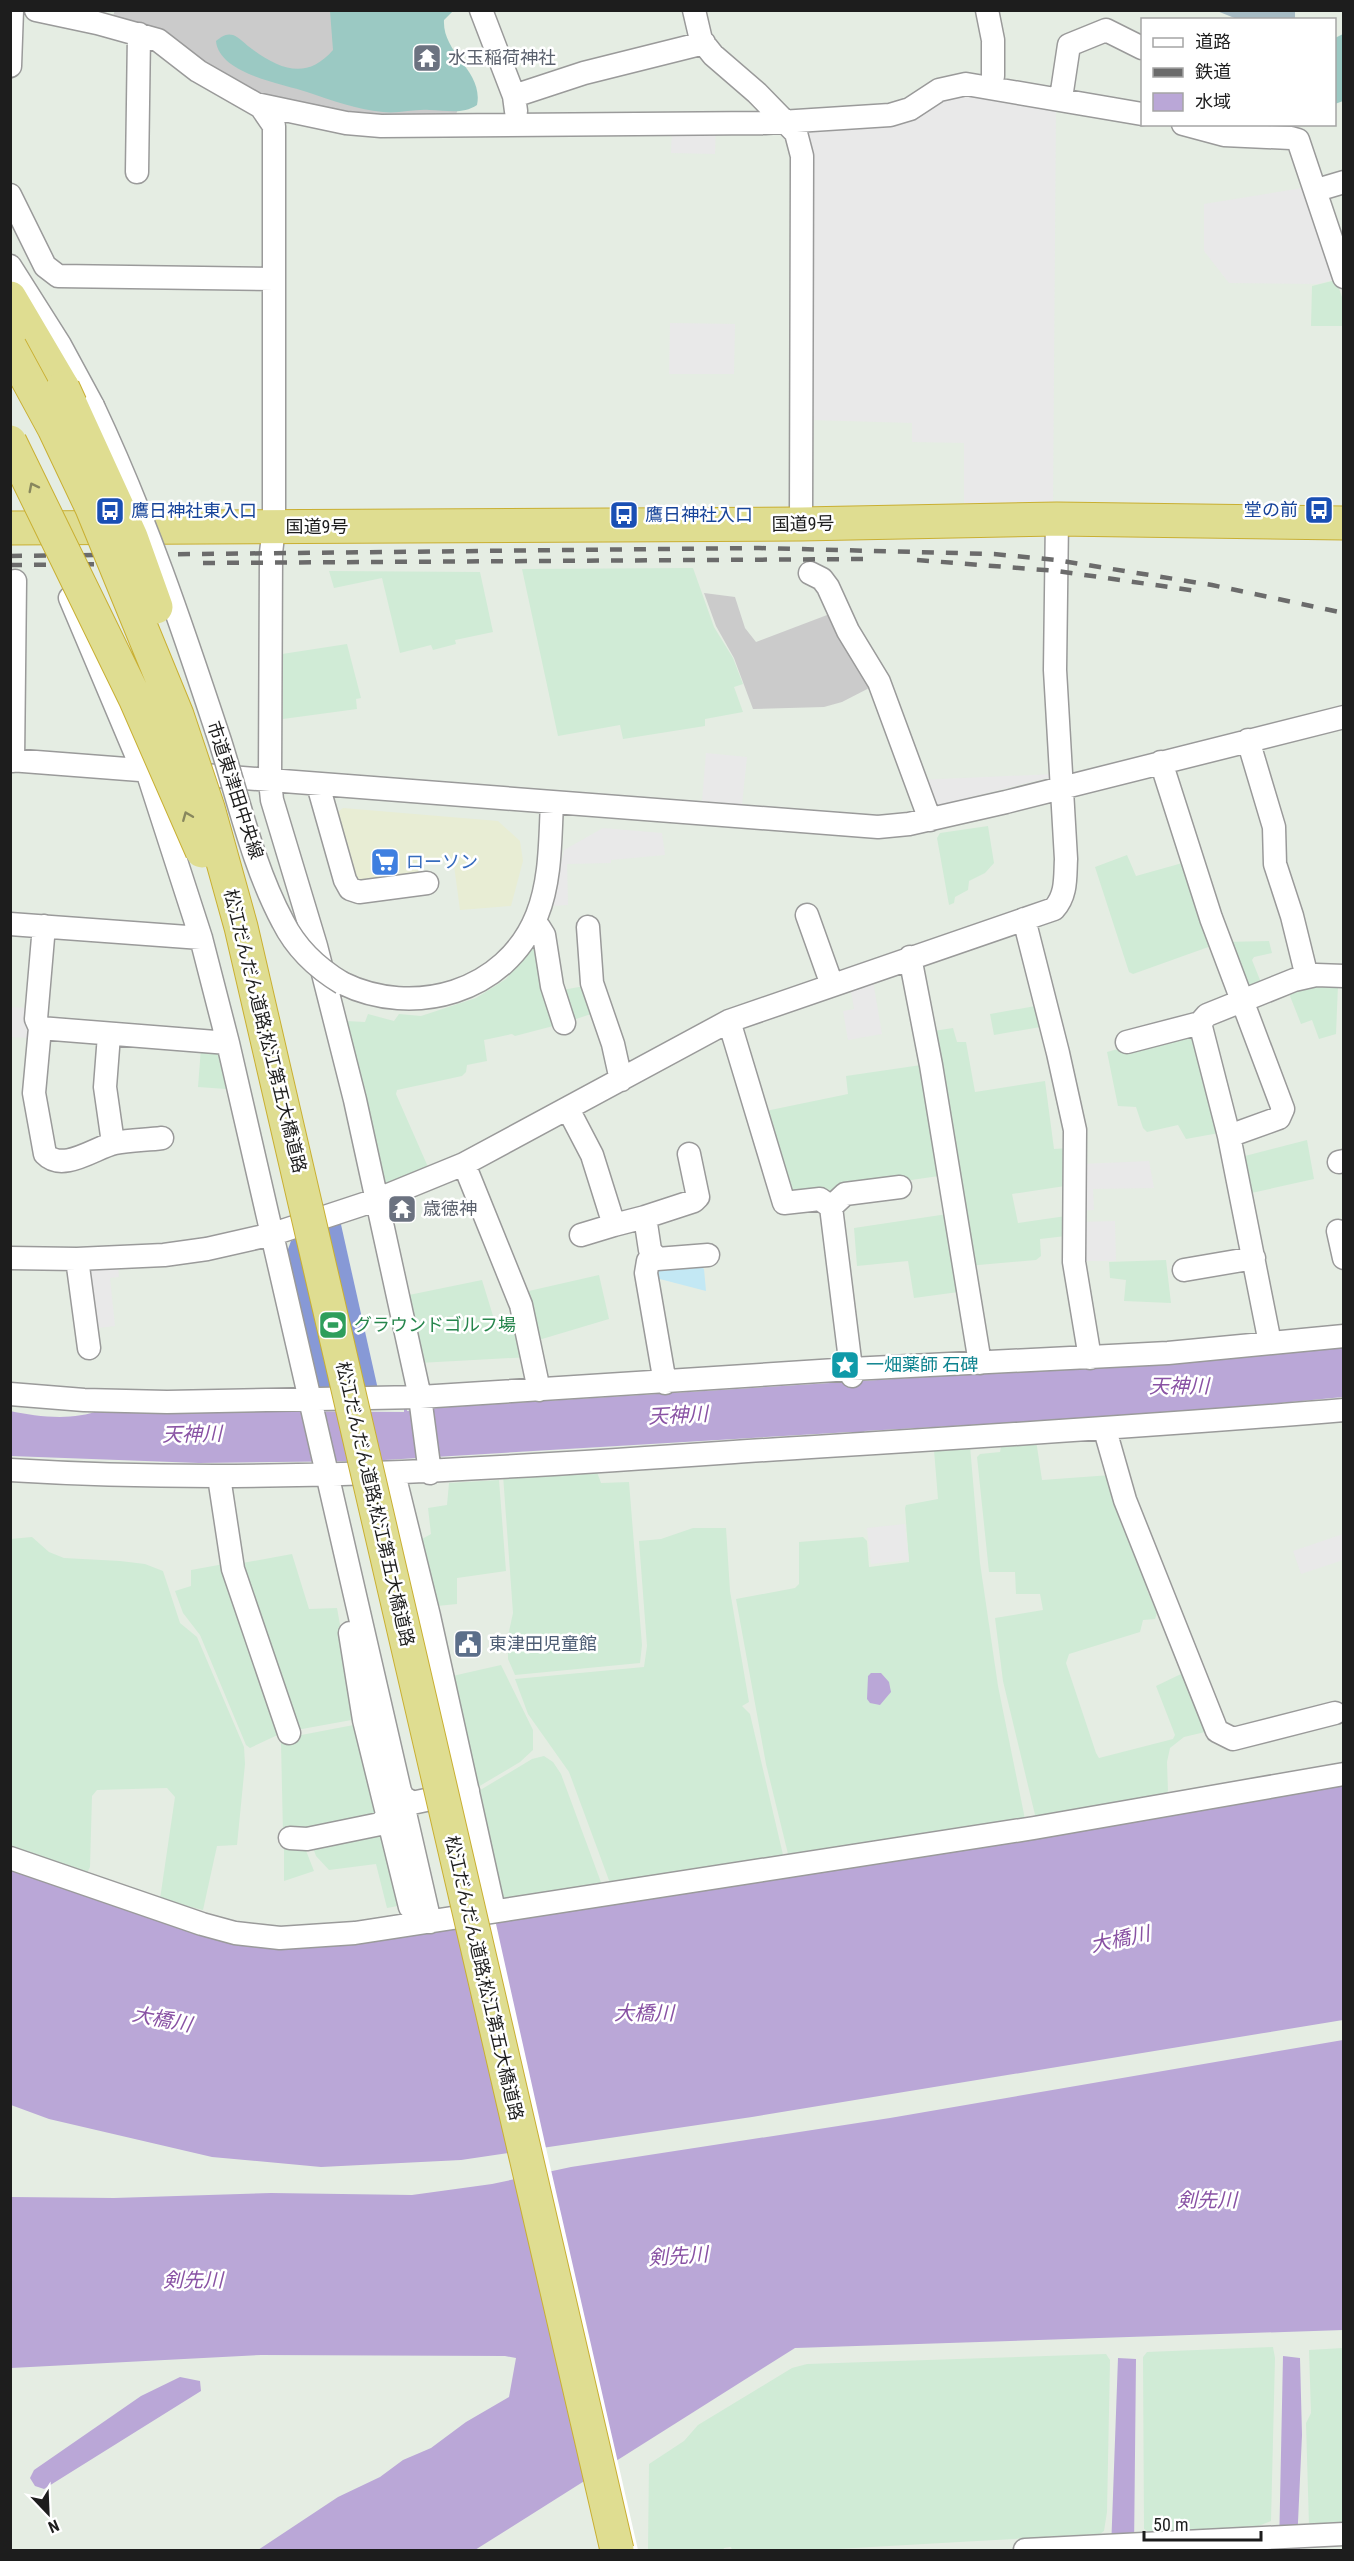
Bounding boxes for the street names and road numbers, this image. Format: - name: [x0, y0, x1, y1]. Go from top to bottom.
- street label: 国道9号: [771, 512, 835, 535]
- street label: 国道9号: [286, 516, 348, 537]
- street label: 市道東津田中央線: [203, 718, 268, 862]
- street label: 松江だんだん道路;松江第五大橋道路: [220, 887, 311, 1175]
- street label: 松江だんだん道路;松江第五大橋道路: [332, 1359, 419, 1648]
- street label: 松江だんだん道路;松江第五大橋道路: [441, 1833, 528, 2122]

